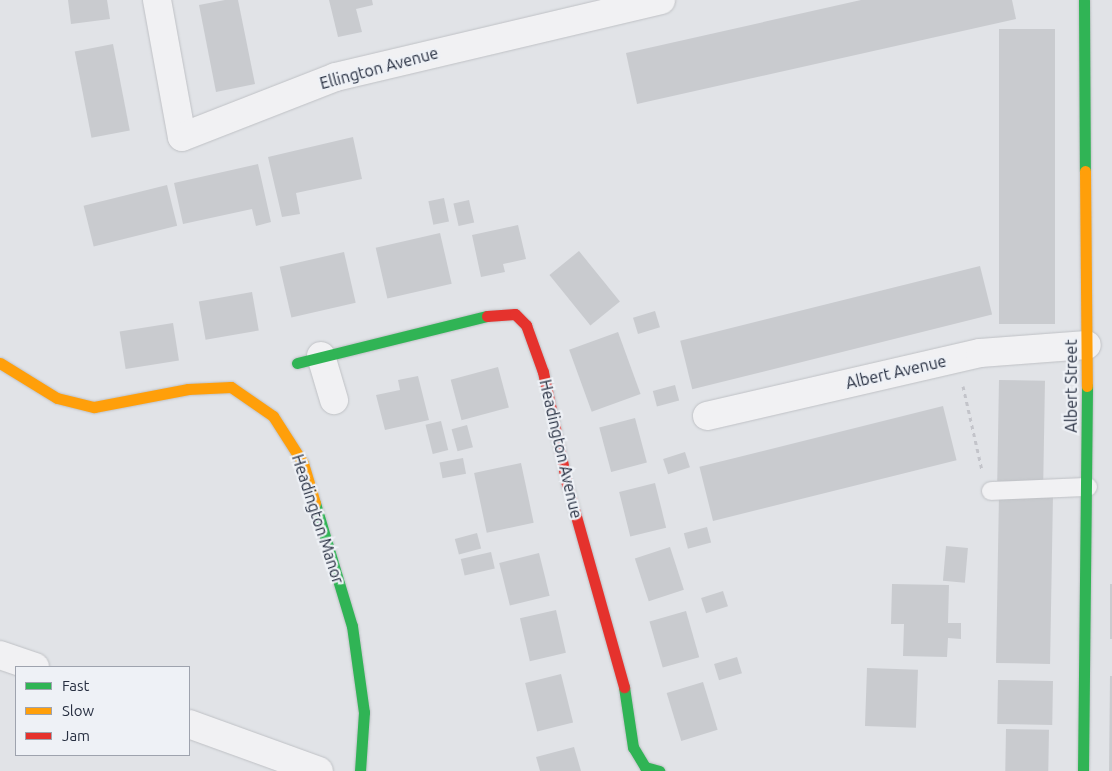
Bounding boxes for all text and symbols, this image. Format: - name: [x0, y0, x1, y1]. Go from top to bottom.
- street label: Ellington Avenue: [318, 43, 440, 93]
- street label: Albert Street: [1061, 339, 1081, 433]
- street label: Albert Avenue: [844, 351, 948, 393]
- street label: Headington Avenue: [536, 378, 586, 520]
- street label: Headington Manor: [288, 452, 348, 586]
- legend: [15, 666, 190, 756]
- text: Fast: [62, 677, 89, 694]
- text: Slow: [62, 702, 94, 719]
- text: Jam: [62, 727, 90, 744]

